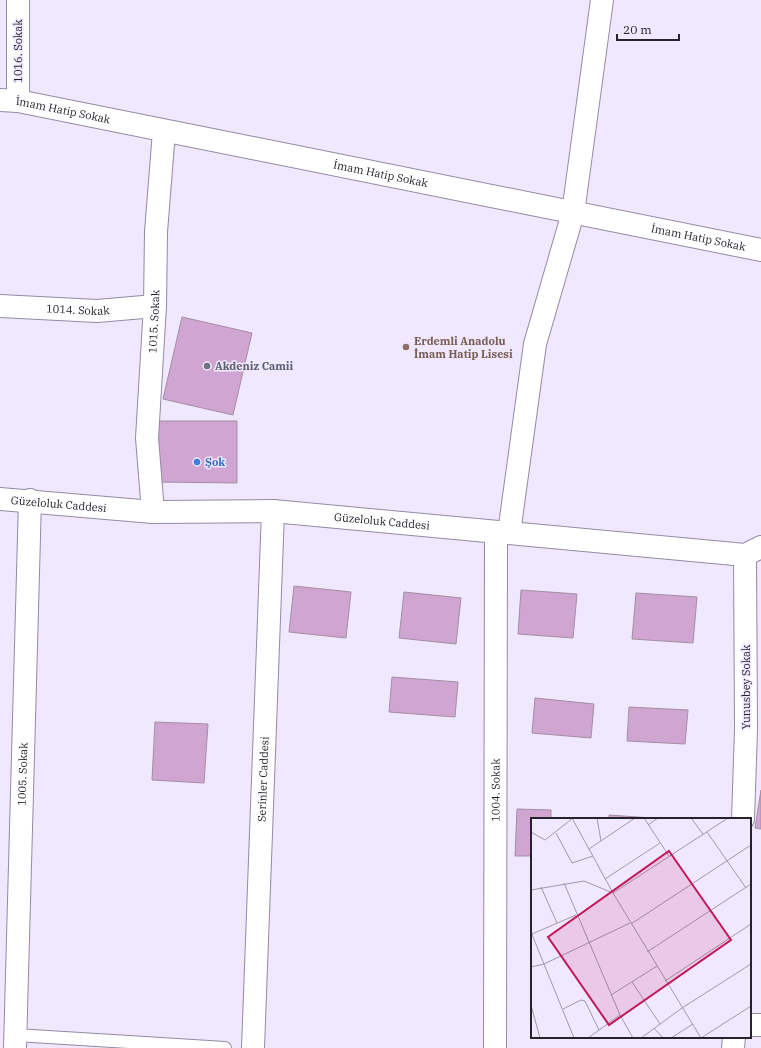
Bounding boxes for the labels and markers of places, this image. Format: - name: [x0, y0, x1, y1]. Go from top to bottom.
- place label: Erdemli Anadolu İmam Hatip Lisesi: [414, 334, 513, 361]
- marker: Erdemli Anadolu İmam Hatip Lisesi: [401, 342, 411, 352]
- place label: Akdeniz Camii: [215, 359, 294, 373]
- marker: Akdeniz Camii: [202, 361, 212, 371]
- place label: Şok: [205, 455, 225, 469]
- marker: Şok: [192, 457, 202, 467]

